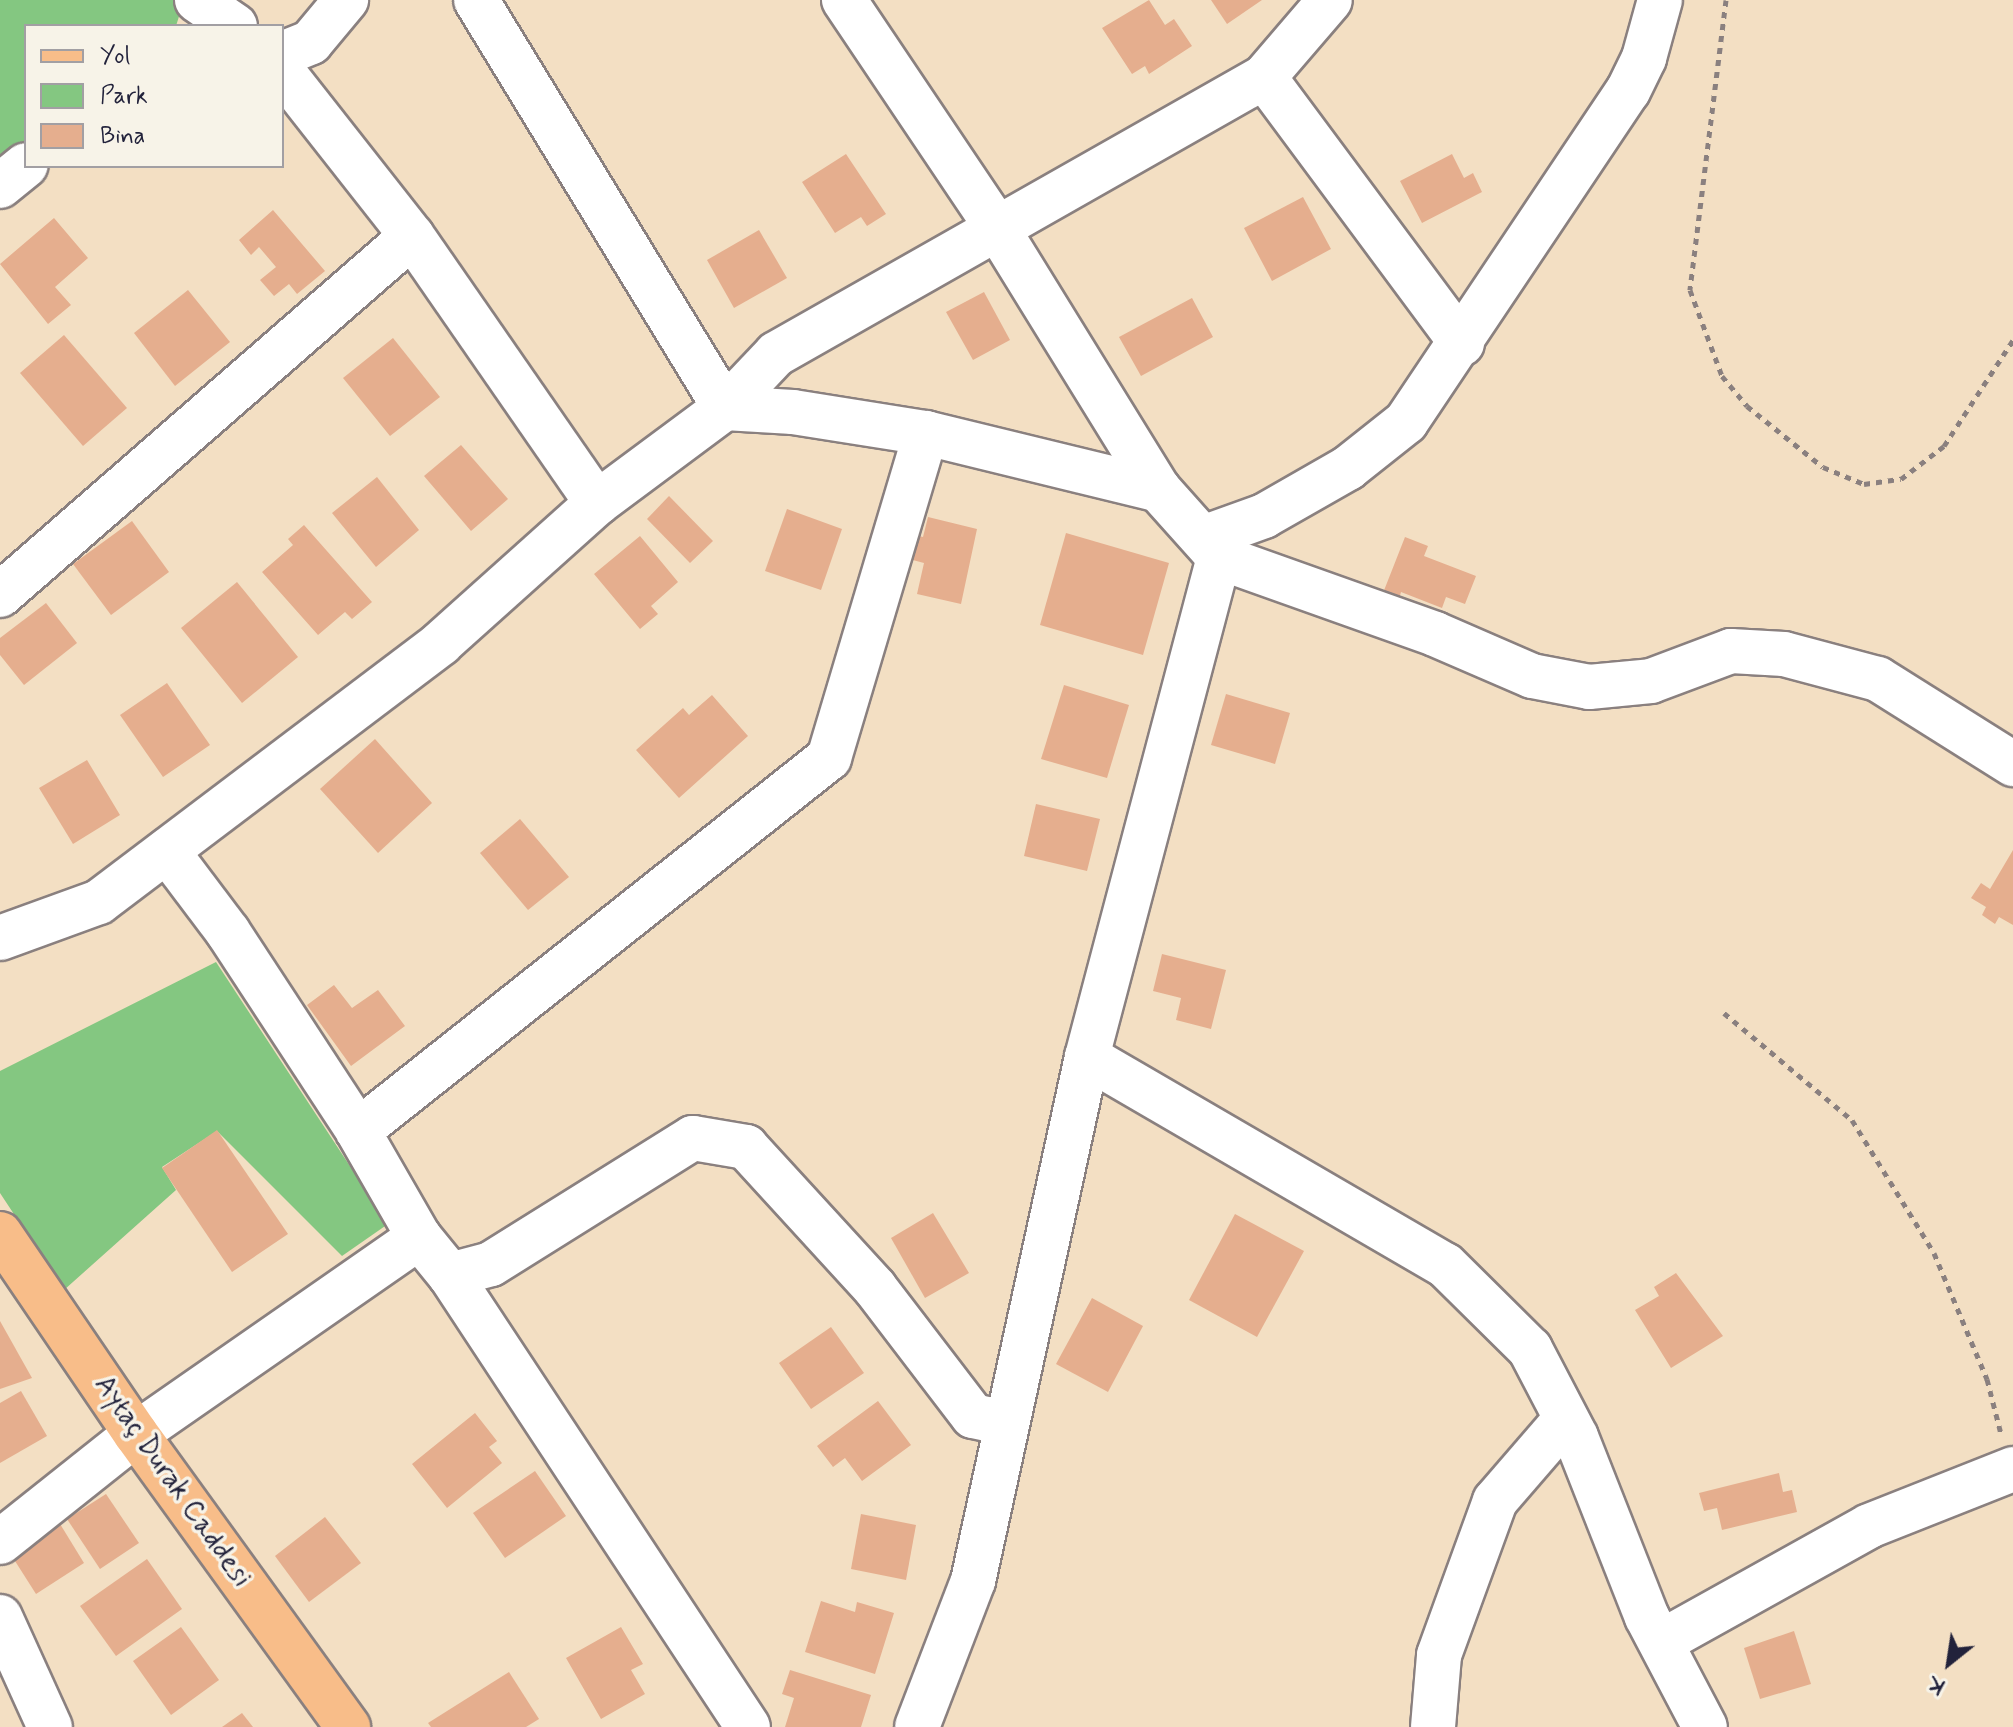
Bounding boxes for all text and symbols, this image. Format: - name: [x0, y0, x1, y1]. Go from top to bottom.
- legend: [24, 24, 284, 168]
- text: Yol: [100, 41, 130, 72]
- text: Park: [100, 81, 148, 112]
- text: Bina: [100, 121, 145, 152]
- street label: Aytaç Durak Caddesi: [87, 1371, 257, 1593]
- north arrow: [1909, 1623, 1989, 1703]
- text: K: [1923, 1668, 1951, 1700]

